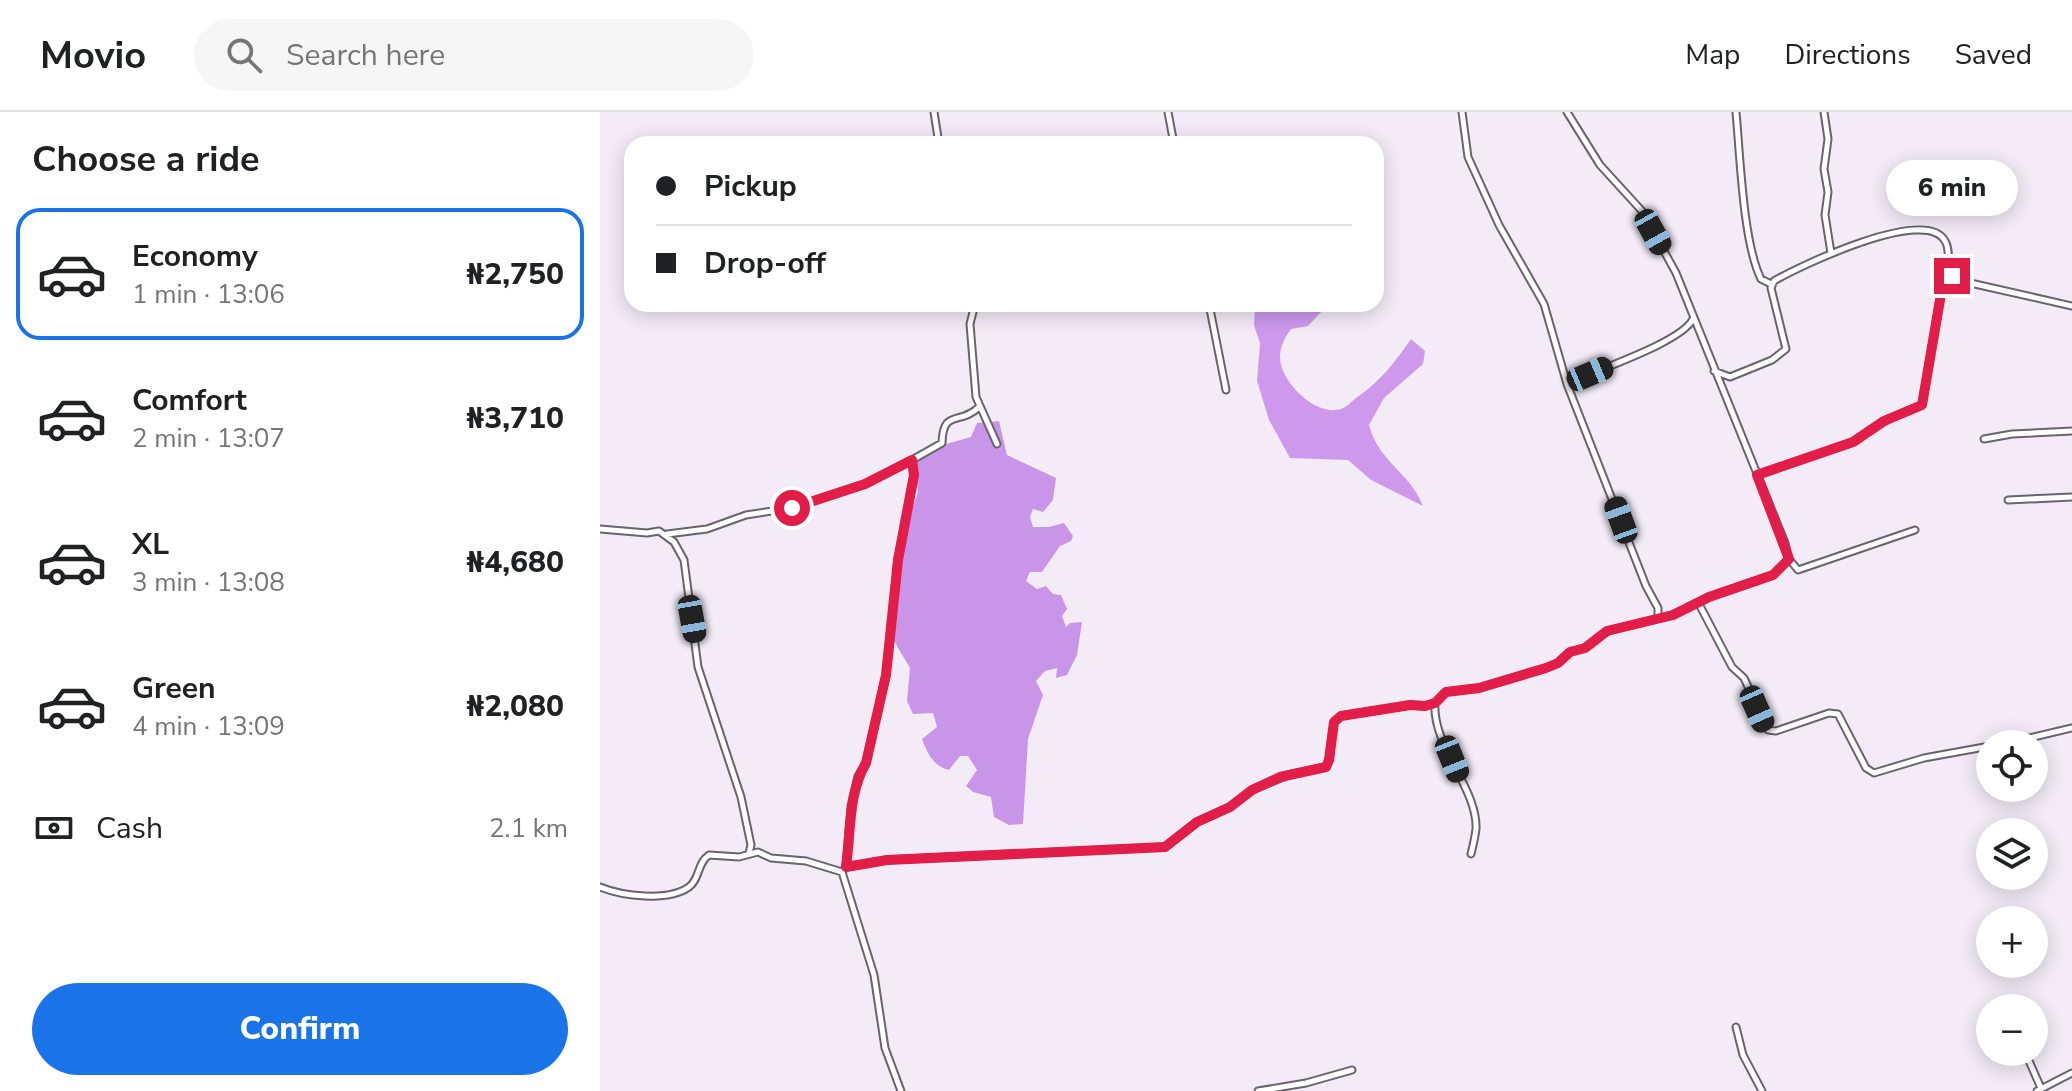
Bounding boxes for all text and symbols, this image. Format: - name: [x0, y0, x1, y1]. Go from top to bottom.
- search box: [194, 19, 754, 91]
- text: Movio: [40, 30, 146, 81]
- icon: search: [222, 33, 266, 77]
- text: Search here: [286, 35, 445, 76]
- text: Map: [1685, 36, 1740, 74]
- text: Directions: [1784, 36, 1911, 74]
- text: Saved: [1955, 36, 2032, 74]
- text: Choose a ride: [32, 135, 260, 184]
- callout: 6 min: [1886, 160, 2018, 216]
- text: Pickup: [704, 166, 797, 207]
- text: 6 min: [1918, 170, 1986, 205]
- car: [1631, 205, 1675, 259]
- text: Economy: [132, 236, 258, 277]
- icon: car: [36, 238, 108, 310]
- text: Drop-off: [704, 243, 826, 284]
- text: ₦2,750: [466, 254, 564, 295]
- route end: [1934, 258, 1970, 294]
- text: 1 min · 13:06: [132, 277, 285, 312]
- car: [1563, 354, 1617, 394]
- text: Comfort: [132, 380, 247, 421]
- icon: car: [36, 382, 108, 454]
- text: ₦3,710: [466, 398, 564, 439]
- text: 2 min · 13:07: [132, 421, 285, 456]
- route start: [774, 490, 810, 526]
- car: [1602, 493, 1640, 547]
- text: XL: [132, 524, 169, 565]
- icon: car: [36, 526, 108, 598]
- text: ₦4,680: [466, 542, 564, 583]
- text: 3 min · 13:08: [132, 565, 285, 600]
- car: [676, 593, 708, 645]
- text: Green: [132, 668, 216, 709]
- icon: car: [36, 670, 108, 742]
- car: [1736, 682, 1778, 736]
- text: ₦2,080: [466, 686, 564, 727]
- text: 4 min · 13:09: [132, 709, 285, 744]
- map controls: [1976, 730, 2048, 1066]
- button: locate: [1976, 730, 2048, 802]
- car: [1432, 732, 1472, 786]
- icon: cash: [32, 806, 76, 850]
- text: Cash: [96, 808, 163, 849]
- text: 2.1 km: [489, 811, 568, 846]
- button: layers: [1976, 818, 2048, 890]
- button: +: [1976, 906, 2048, 978]
- button: Confirm: [32, 983, 568, 1075]
- button: −: [1976, 994, 2048, 1066]

